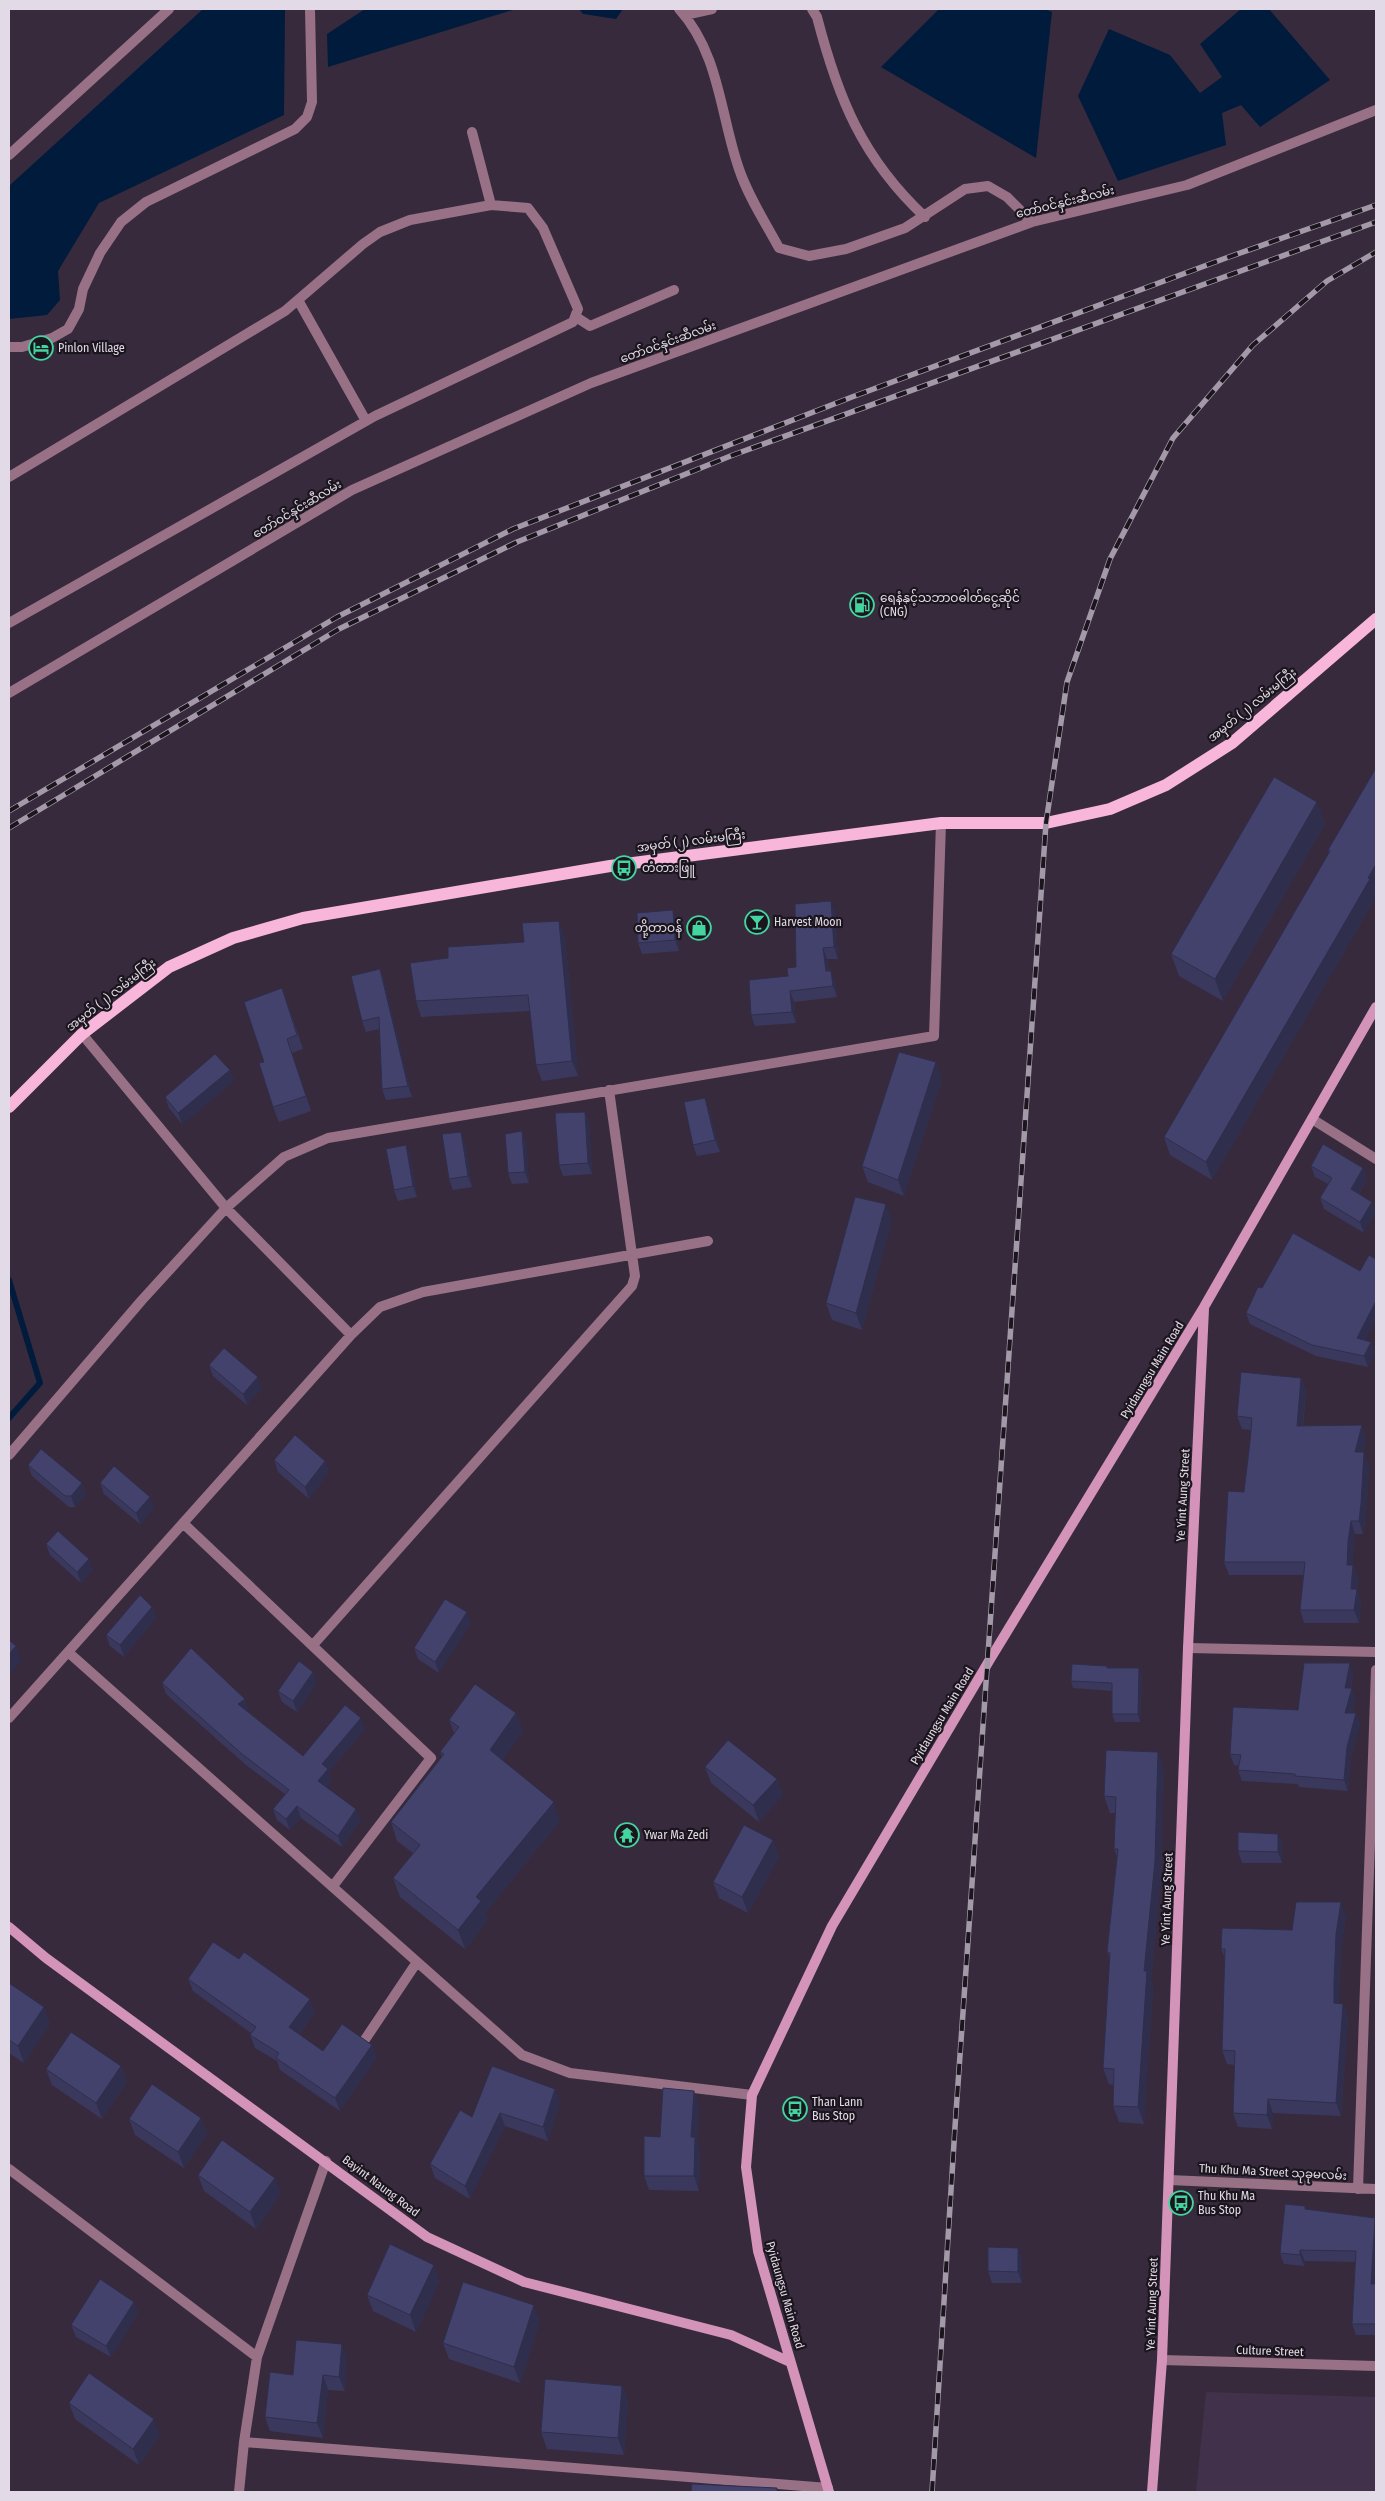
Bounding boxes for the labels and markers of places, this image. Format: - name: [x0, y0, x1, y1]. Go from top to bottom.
- hotel icon: Pinlon Village: [28, 335, 54, 361]
- place label: Pinlon Village: [58, 341, 125, 355]
- place label: ရေနံနှင့်သဘာဝဓါတ်ငွေ့ဆိုင် (CNG): [880, 589, 1020, 619]
- fuel station icon: ရေနံနှင့်သဘာဝဓါတ်ငွေ့ဆိုင် (CNG): [849, 592, 875, 618]
- bus stop icon: တံတားဖြူ: [611, 855, 637, 881]
- place label: တံတားဖြူ: [642, 859, 695, 878]
- bar icon: Harvest Moon: [744, 909, 770, 935]
- shop icon: တို့တာဝန်: [686, 915, 712, 941]
- place label: Harvest Moon: [774, 915, 842, 929]
- place label: တို့တာဝန်: [635, 919, 682, 938]
- temple icon: Ywar Ma Zedi: [614, 1822, 640, 1848]
- place label: Ywar Ma Zedi: [644, 1828, 708, 1842]
- place label: Than Lann Bus Stop: [812, 2095, 863, 2123]
- bus stop icon: Than Lann Bus Stop: [782, 2096, 808, 2122]
- place label: Thu Khu Ma Bus Stop: [1198, 2189, 1255, 2217]
- bus stop icon: Thu Khu Ma Bus Stop: [1168, 2190, 1194, 2216]

